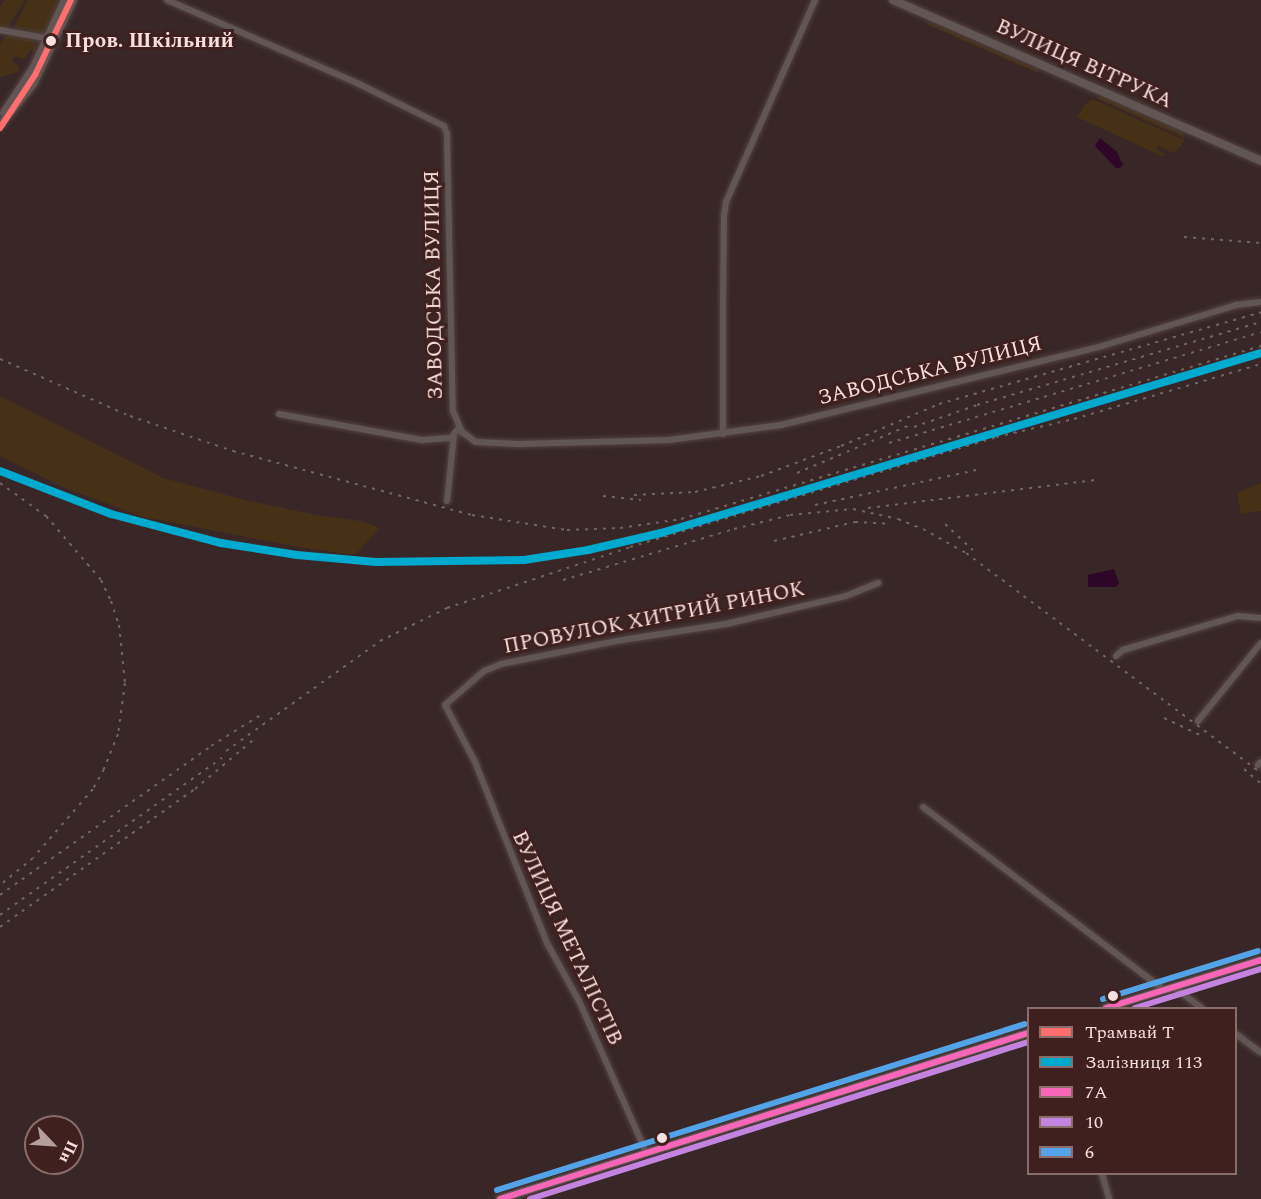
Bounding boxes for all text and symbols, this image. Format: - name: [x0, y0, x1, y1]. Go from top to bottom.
- street label: ВУЛИЦЯ ВІТРУКА: [992, 14, 1176, 114]
- place label: Пров. Шкільний: [65, 28, 234, 54]
- marker: Пров. Шкільний: [42, 32, 60, 50]
- street label: ЗАВОДСЬКА ВУЛИЦЯ: [419, 170, 449, 400]
- street label: ЗАВОДСЬКА ВУЛИЦЯ: [815, 331, 1045, 411]
- street label: ПРОВУЛОК ХИТРИЙ РИНОК: [501, 576, 807, 660]
- street label: ВУЛИЦЯ МЕТАЛІСТІВ: [506, 827, 628, 1049]
- unlabelled marker: [1107, 990, 1119, 1002]
- legend: [1027, 1007, 1237, 1175]
- text: Трамвай Т: [1085, 1019, 1174, 1046]
- text: Залізниця 113: [1085, 1049, 1202, 1076]
- text: 7А: [1085, 1079, 1108, 1106]
- text: 10: [1085, 1109, 1103, 1136]
- north arrow: [24, 1115, 84, 1175]
- unlabelled marker: [656, 1132, 668, 1144]
- text: Пн: [53, 1136, 84, 1167]
- text: 6: [1085, 1139, 1094, 1166]

